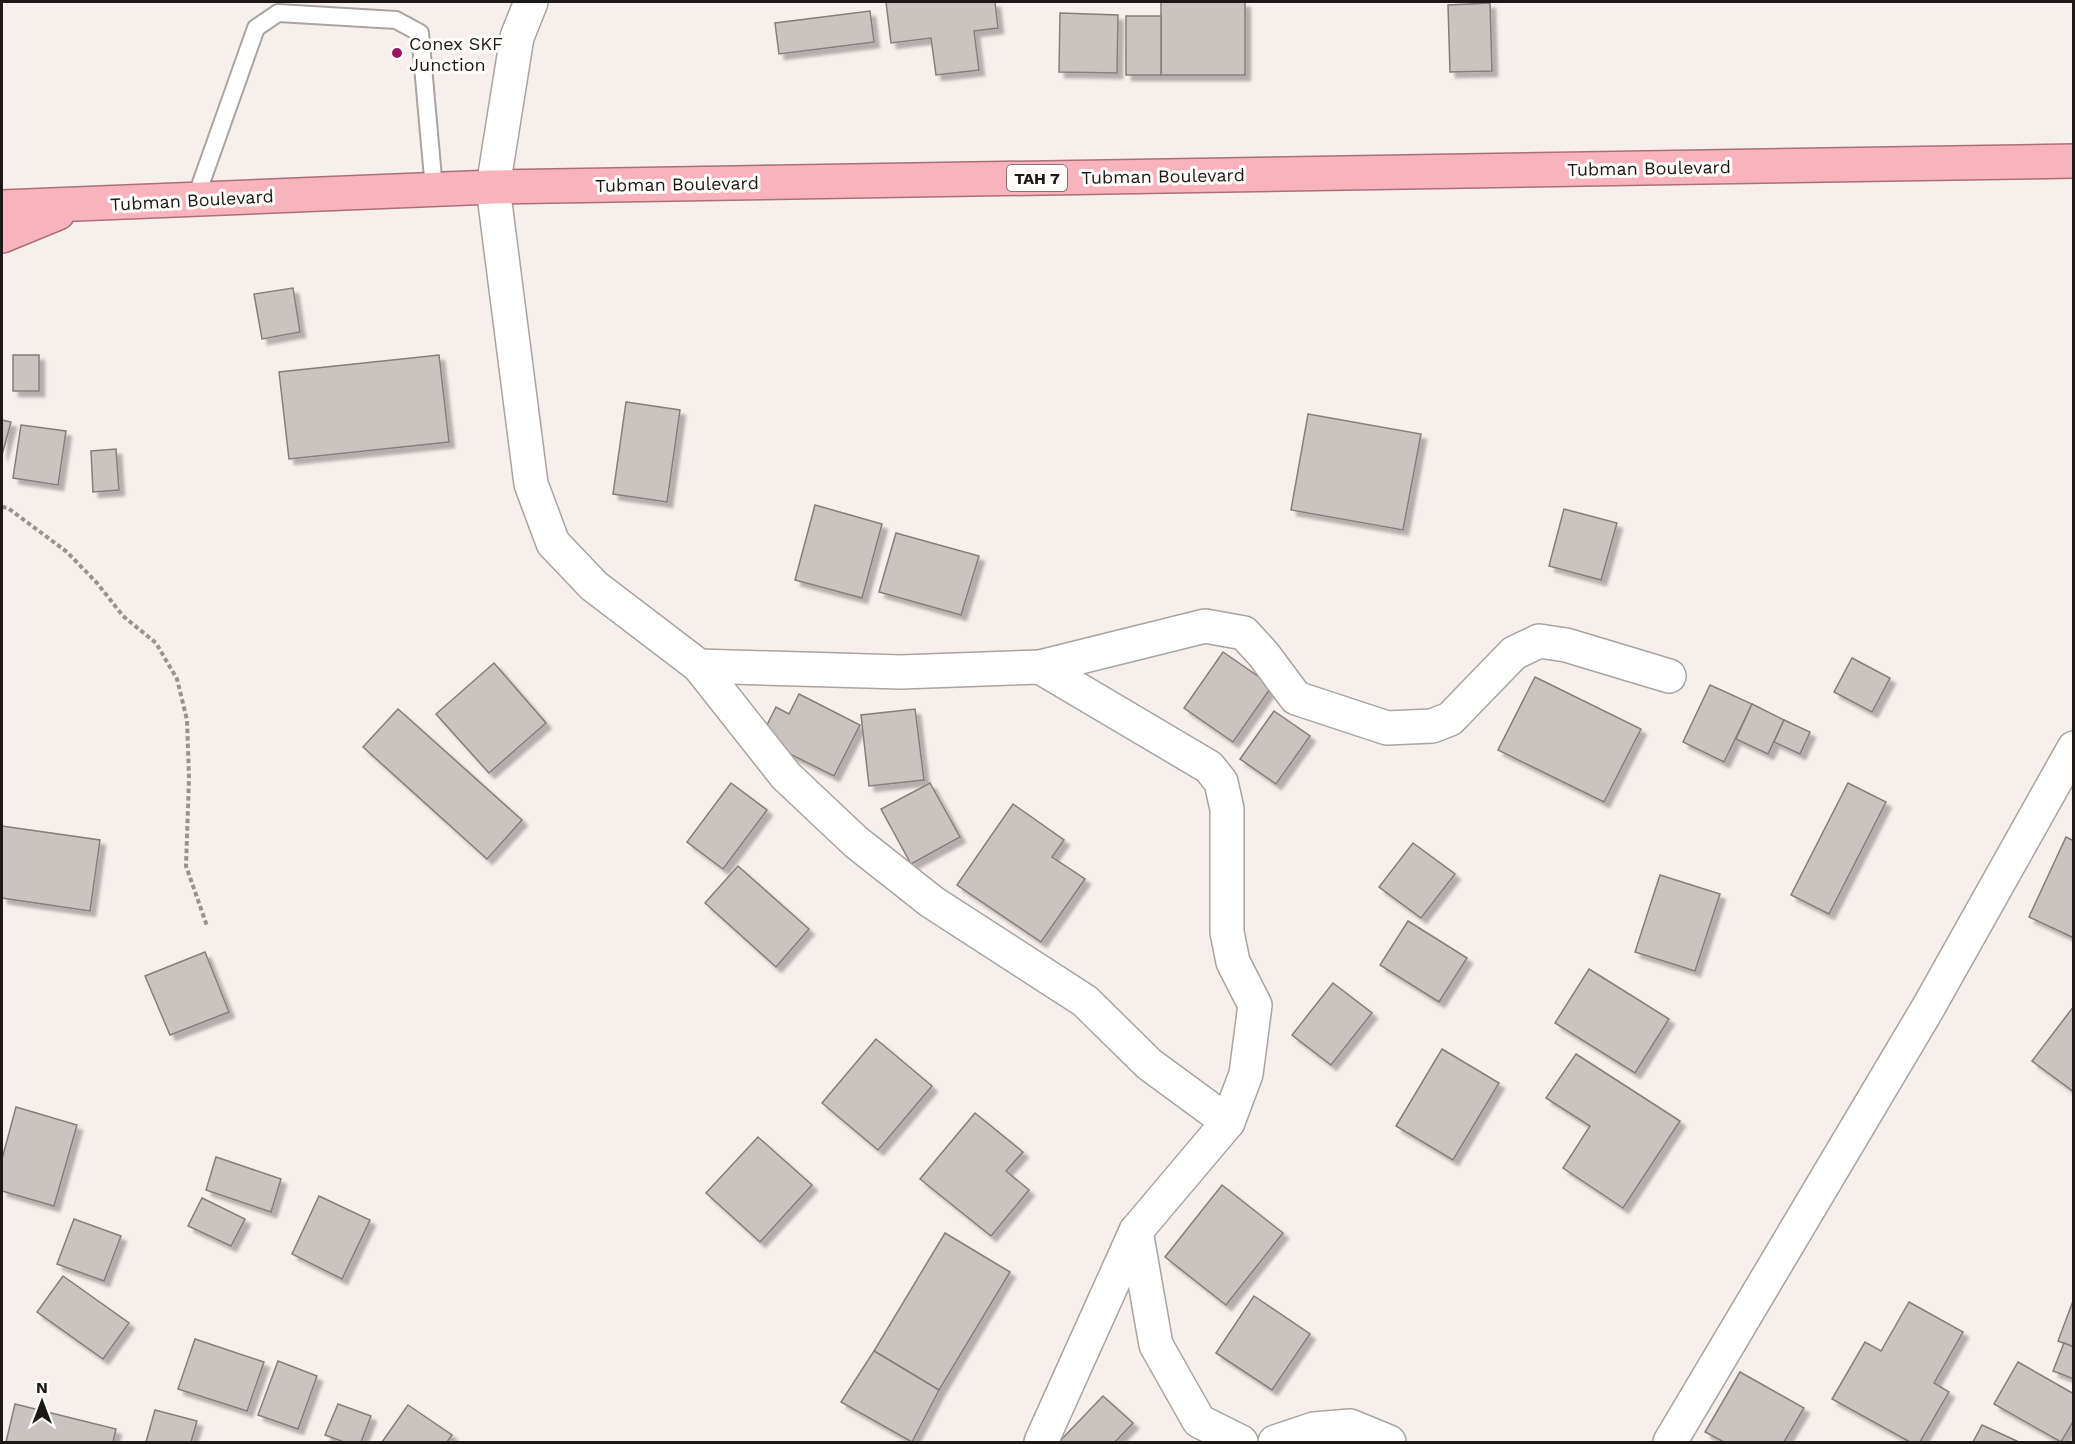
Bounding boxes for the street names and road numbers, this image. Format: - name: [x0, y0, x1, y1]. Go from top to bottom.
- street label: Tubman Boulevard: [1567, 156, 1731, 180]
- street label: Tubman Boulevard: [1081, 164, 1245, 188]
- road number: TAH 7: [1007, 165, 1067, 191]
- street label: Tubman Boulevard: [595, 172, 759, 196]
- street label: Tubman Boulevard: [110, 185, 274, 215]

